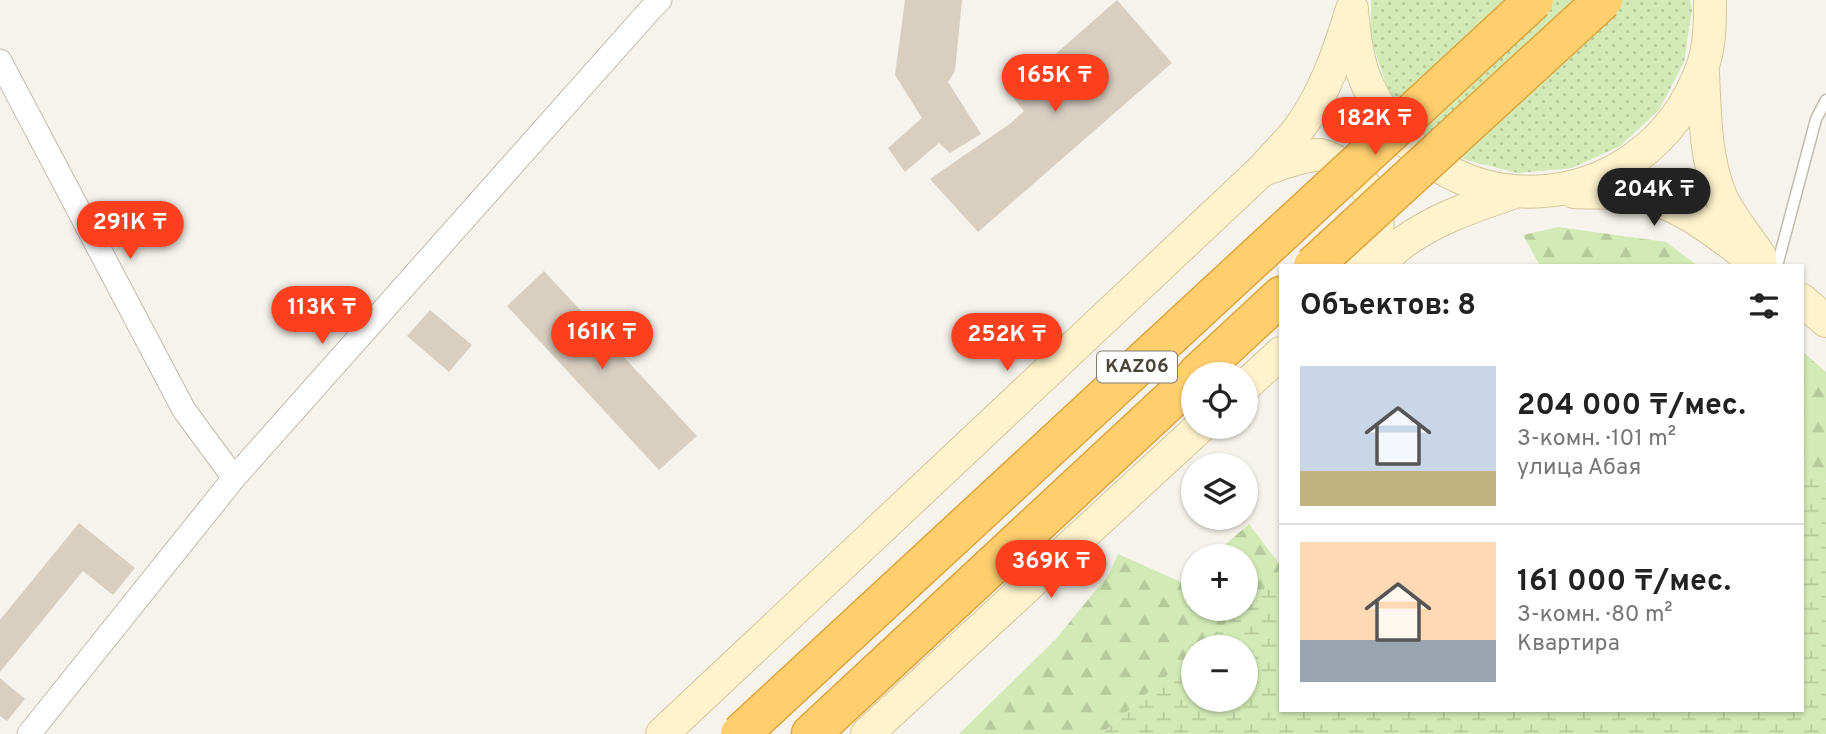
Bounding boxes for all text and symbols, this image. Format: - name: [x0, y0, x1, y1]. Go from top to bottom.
- pin: 165K ₸: [998, 54, 1112, 114]
- text: 165K ₸: [1018, 62, 1092, 91]
- pin: 182K ₸: [1318, 97, 1432, 157]
- text: 182K ₸: [1338, 105, 1412, 134]
- pin: 204K ₸: [1597, 168, 1711, 228]
- text: 204K ₸: [1613, 176, 1695, 205]
- pin: 291K ₸: [73, 202, 187, 261]
- text: 291K ₸: [93, 209, 167, 238]
- pin: 113K ₸: [265, 286, 379, 346]
- icon: filters: [1745, 287, 1783, 325]
- text: Объектов: 8: [1300, 288, 1476, 325]
- text: 113K ₸: [287, 294, 357, 323]
- pin: 161K ₸: [545, 312, 659, 371]
- pin: 252K ₸: [950, 314, 1064, 373]
- text: 161K ₸: [567, 319, 637, 348]
- text: 252K ₸: [967, 321, 1047, 350]
- road number: KАZ06: [1097, 352, 1177, 382]
- map controls: [1181, 362, 1258, 712]
- button: locate: [1181, 362, 1258, 439]
- text: 204 000 ₸/мес.: [1517, 388, 1746, 425]
- icon: home: [1356, 394, 1440, 478]
- text: 3-комн. · 101 m²: [1517, 425, 1676, 454]
- button: layers: [1181, 453, 1258, 530]
- text: улица Абая: [1517, 454, 1641, 483]
- pin: 369K ₸: [994, 540, 1108, 600]
- button: +: [1181, 544, 1258, 621]
- text: 369K ₸: [1011, 548, 1091, 577]
- text: 161 000 ₸/мес.: [1517, 564, 1731, 601]
- icon: home: [1356, 570, 1440, 654]
- text: 3-комн. · 80 m²: [1517, 601, 1673, 630]
- text: Квартира: [1517, 630, 1620, 659]
- button: −: [1181, 635, 1258, 712]

